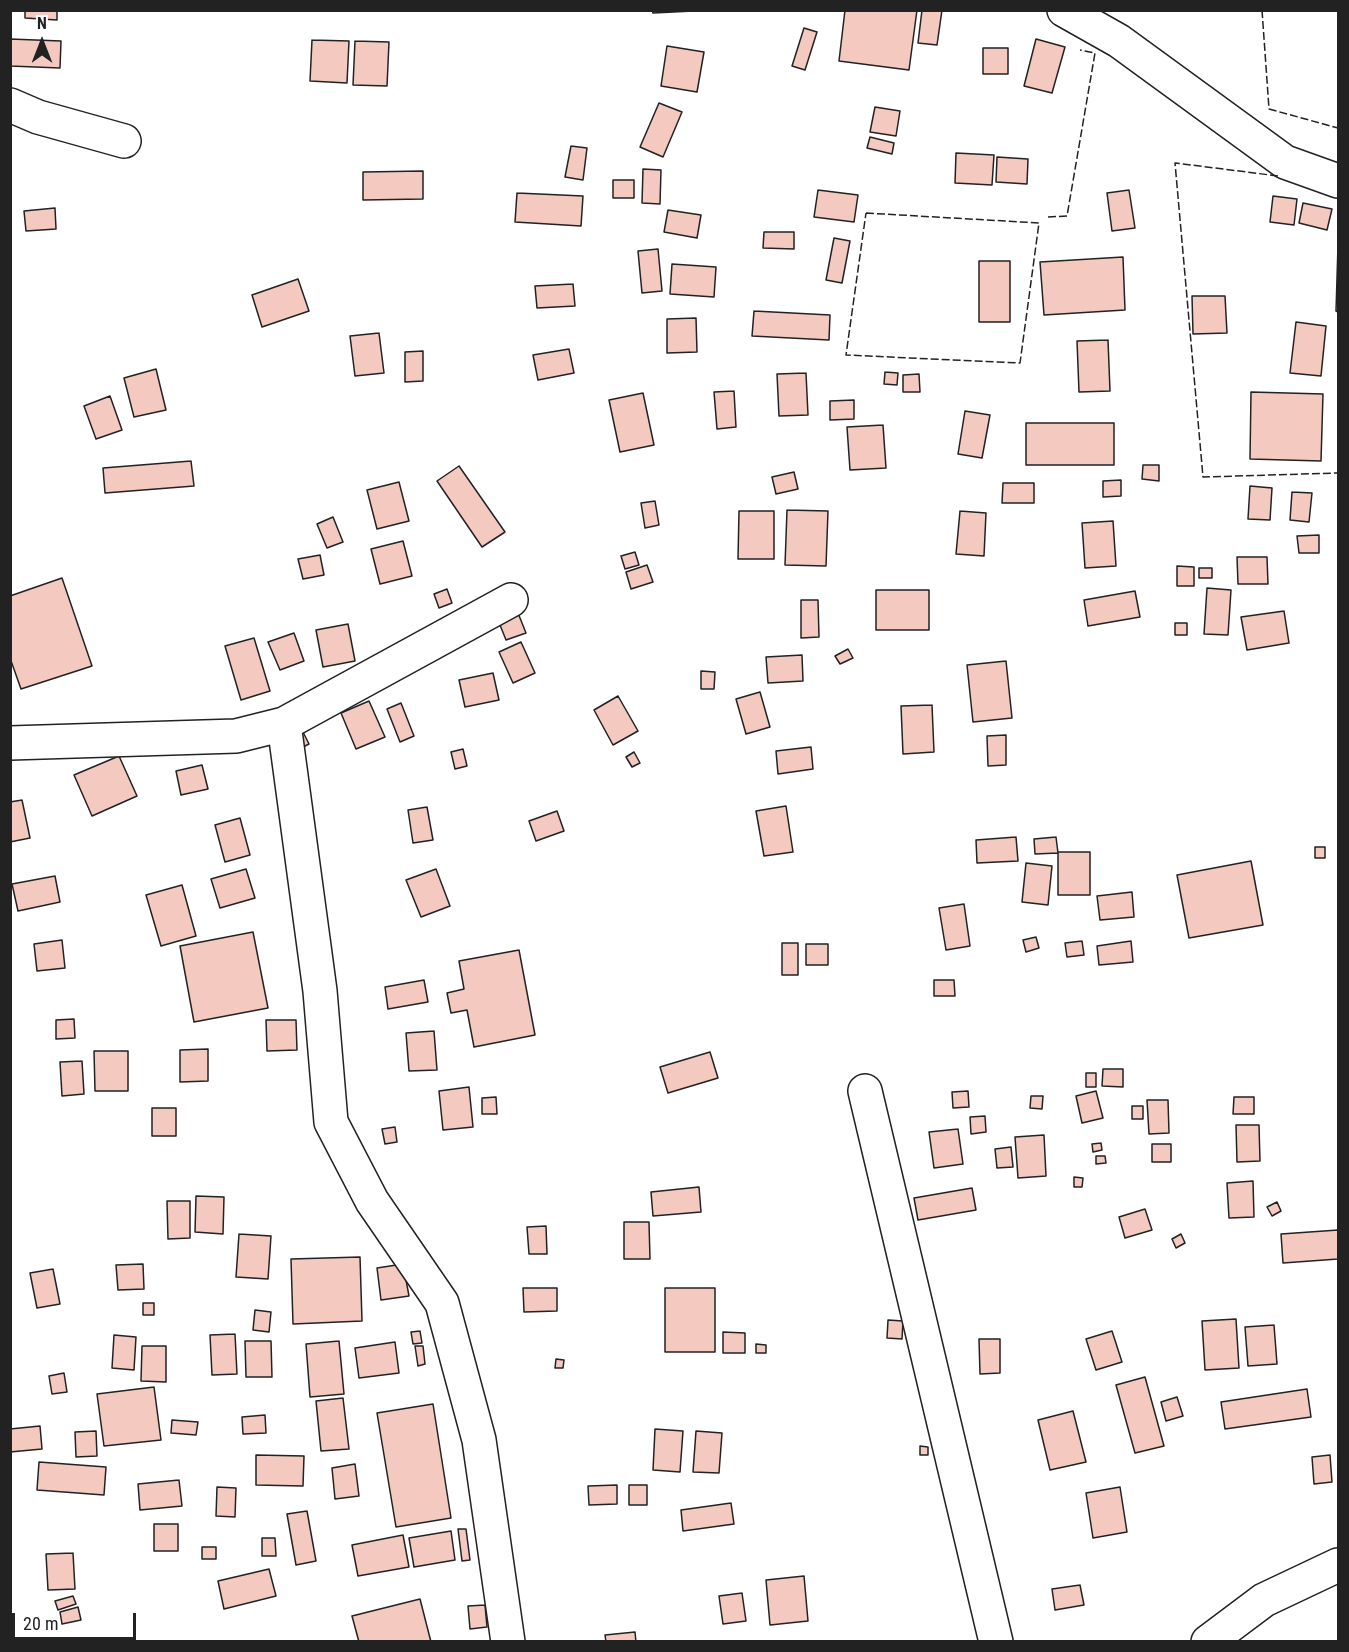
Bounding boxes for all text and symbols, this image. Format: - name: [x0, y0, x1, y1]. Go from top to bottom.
- north arrow: [12, 12, 72, 72]
- text: N: [37, 14, 47, 33]
- scale bar: [15, 1601, 140, 1639]
- text: 20 m: [23, 1613, 58, 1634]

